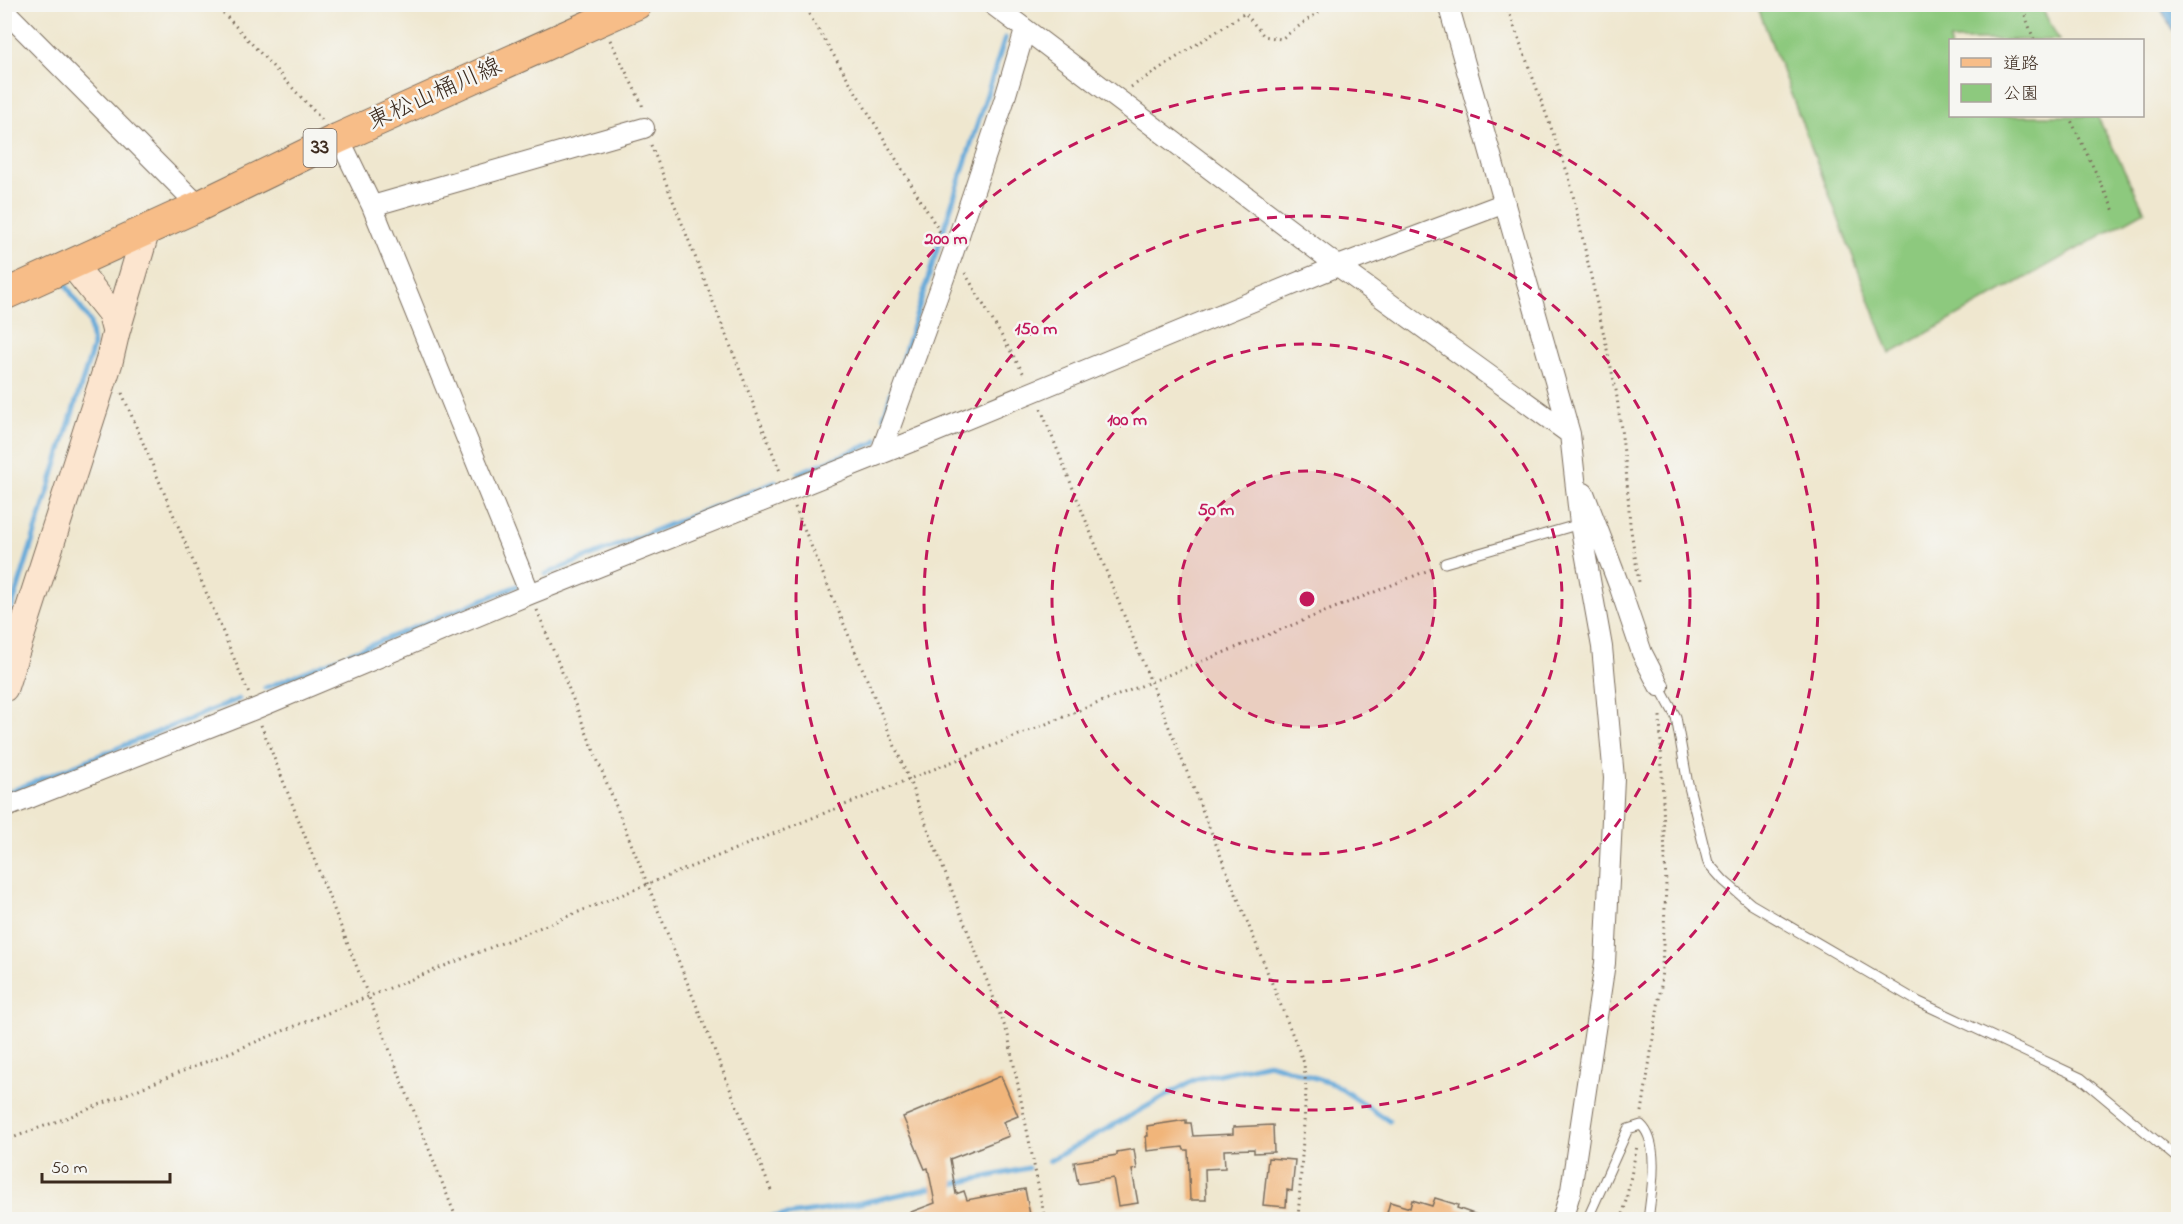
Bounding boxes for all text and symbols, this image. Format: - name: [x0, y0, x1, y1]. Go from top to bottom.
- legend: [1949, 39, 2144, 117]
- street label: 東松山桶川線: [362, 50, 508, 140]
- text: 道路: [2003, 52, 2039, 78]
- text: 公園: [2003, 82, 2039, 108]
- road number: 33: [304, 129, 336, 167]
- text: 200 m: [924, 227, 968, 253]
- text: 150 m: [1015, 317, 1057, 343]
- text: 100 m: [1107, 408, 1147, 434]
- text: 50 m: [1198, 498, 1234, 524]
- centre of rings: [1297, 589, 1317, 609]
- scale bar: [42, 1146, 170, 1184]
- text: 50 m: [51, 1156, 88, 1182]

